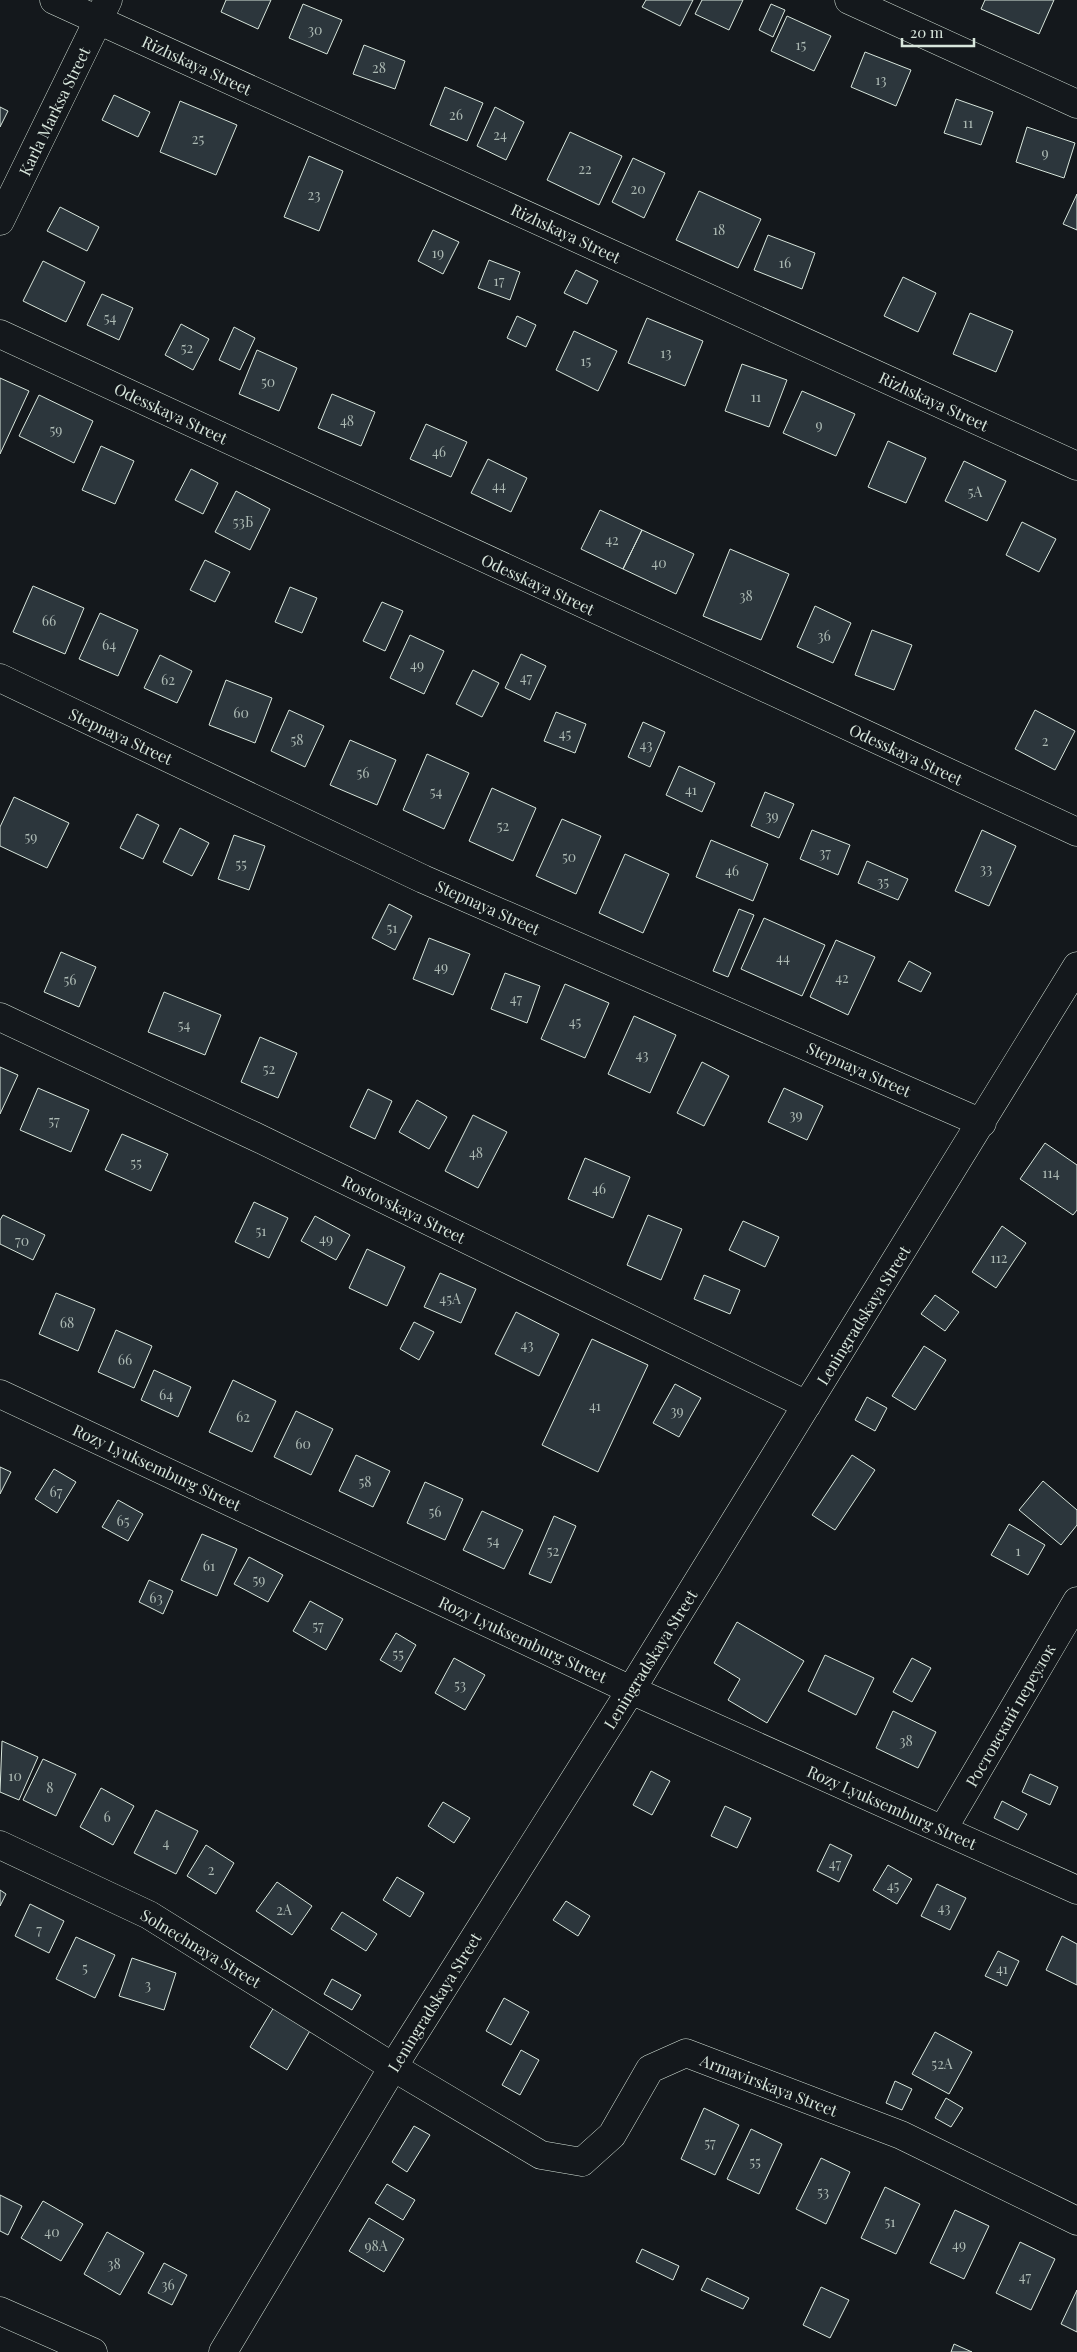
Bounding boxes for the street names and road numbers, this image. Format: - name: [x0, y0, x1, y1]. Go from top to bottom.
- street label: Rizhskaya Street: [139, 30, 255, 100]
- street label: Karla Marksa Street: [14, 43, 94, 179]
- street label: Rizhskaya Street: [508, 198, 624, 268]
- street label: Rizhskaya Street: [876, 366, 992, 436]
- street label: Odesskaya Street: [111, 378, 231, 449]
- street label: Odesskaya Street: [478, 549, 598, 620]
- street label: Stepnaya Street: [66, 703, 176, 769]
- street label: Odesskaya Street: [846, 719, 966, 790]
- street label: Stepnaya Street: [433, 875, 544, 939]
- street label: Stepnaya Street: [804, 1037, 915, 1101]
- street label: Rostovskaya Street: [339, 1170, 469, 1248]
- street label: Leningradskaya Street: [812, 1241, 915, 1389]
- street label: Rozy Lyuksemburg Street: [70, 1419, 245, 1515]
- street label: Leningradskaya Street: [599, 1585, 702, 1733]
- street label: Rozy Lyuksemburg Street: [436, 1591, 611, 1687]
- street label: Ростовский переулок: [961, 1640, 1059, 1790]
- street label: Rozy Lyuksemburg Street: [804, 1760, 980, 1854]
- street label: Solnechnaya Street: [137, 1904, 265, 1992]
- street label: Leningradskaya Street: [383, 1928, 486, 2076]
- street label: Armavirskaya Street: [696, 2049, 841, 2121]

